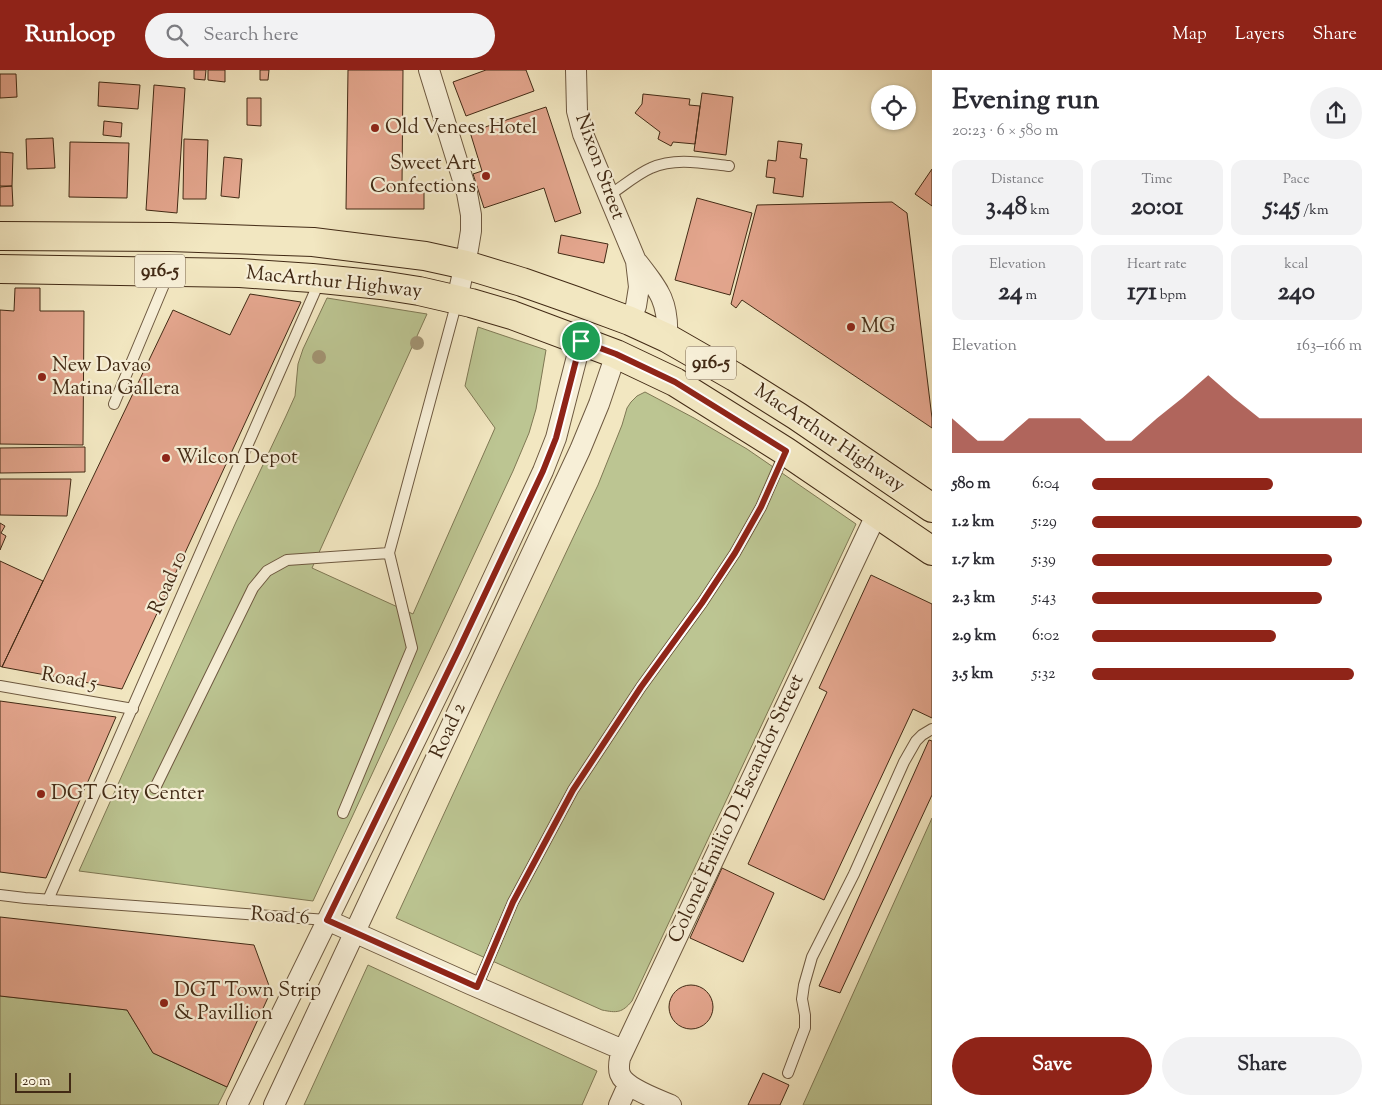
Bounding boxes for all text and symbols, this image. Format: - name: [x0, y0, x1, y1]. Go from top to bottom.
- search box: [145, 13, 495, 58]
- text: Runloop: [25, 18, 115, 52]
- icon: search: [163, 21, 191, 49]
- text: Search here: [203, 22, 299, 49]
- text: Map: [1172, 22, 1207, 48]
- text: Layers: [1235, 22, 1285, 48]
- text: Share: [1313, 22, 1357, 48]
- text: Evening run: [952, 81, 1099, 121]
- map controls: [871, 85, 916, 130]
- button: locate: [871, 85, 916, 130]
- button: share: [1310, 87, 1362, 139]
- street label: Nixon Street: [566, 110, 632, 224]
- place label: Old Venees Hotel: [385, 114, 538, 143]
- text: 20:23 · 6 × 580 m: [952, 120, 1059, 143]
- marker: Old Venees Hotel: [369, 122, 381, 134]
- place label: Sweet Art Confections: [370, 150, 476, 202]
- marker: Sweet Art Confections: [480, 170, 492, 182]
- text: Distance: [991, 170, 1044, 190]
- text: Time: [1141, 170, 1173, 190]
- text: Pace: [1283, 170, 1310, 190]
- text: 3.48: [986, 190, 1027, 226]
- text: 20:01: [1131, 190, 1183, 226]
- text: 5:45: [1264, 190, 1300, 226]
- text: km: [1027, 201, 1050, 221]
- text: /km: [1300, 201, 1329, 221]
- road number: 916-5: [135, 255, 185, 288]
- text: Elevation: [989, 255, 1046, 275]
- text: Heart rate: [1127, 255, 1187, 275]
- text: kcal: [1284, 255, 1308, 275]
- street label: MacArthur Highway: [244, 259, 424, 307]
- text: 24: [998, 275, 1023, 311]
- text: 171: [1127, 275, 1157, 311]
- text: 240: [1278, 275, 1315, 311]
- text: m: [1023, 286, 1037, 306]
- text: bpm: [1157, 286, 1187, 306]
- place label: MG: [861, 313, 895, 342]
- pin: [560, 320, 602, 362]
- marker: MG: [845, 321, 857, 333]
- icon: arrive: [567, 327, 595, 355]
- text: Elevation: [952, 335, 1017, 358]
- text: 163–166 m: [1296, 335, 1362, 358]
- road number: 916-5: [686, 346, 736, 380]
- place label: New Davao Matina Gallera: [52, 352, 180, 404]
- marker: New Davao Matina Gallera: [36, 371, 48, 383]
- street label: MacArthur Highway: [748, 378, 910, 501]
- place label: Wilcon Depot: [176, 444, 298, 473]
- marker: Wilcon Depot: [160, 452, 172, 464]
- text: 580 m: [952, 473, 991, 496]
- text: 6:04: [1032, 473, 1060, 496]
- text: 1.2 km: [952, 511, 994, 534]
- text: 5:29: [1032, 511, 1057, 534]
- street label: Road 10: [142, 547, 196, 619]
- text: 1.7 km: [952, 549, 995, 572]
- text: 5:39: [1032, 549, 1056, 572]
- text: 2.3 km: [952, 587, 995, 610]
- text: 5:43: [1032, 587, 1056, 610]
- text: 2.9 km: [952, 625, 996, 648]
- text: 6:02: [1032, 625, 1060, 648]
- street label: Road 5: [39, 661, 99, 699]
- text: 3.5 km: [952, 663, 993, 686]
- text: 5:32: [1032, 663, 1056, 686]
- street label: Colonel Emilio D. Escandor Street: [662, 670, 812, 948]
- street label: Road 2: [423, 698, 475, 764]
- place label: DGT City Center: [51, 780, 205, 809]
- marker: DGT City Center: [35, 788, 47, 800]
- street label: Road 6: [249, 900, 311, 934]
- place label: DGT Town Strip & Pavillion: [174, 977, 321, 1029]
- marker: DGT Town Strip & Pavillion: [158, 997, 170, 1009]
- button: Save: [952, 1037, 1152, 1095]
- button: Share: [1162, 1037, 1362, 1095]
- scale bar: [15, 1070, 71, 1093]
- text: 20 m: [22, 1072, 51, 1092]

